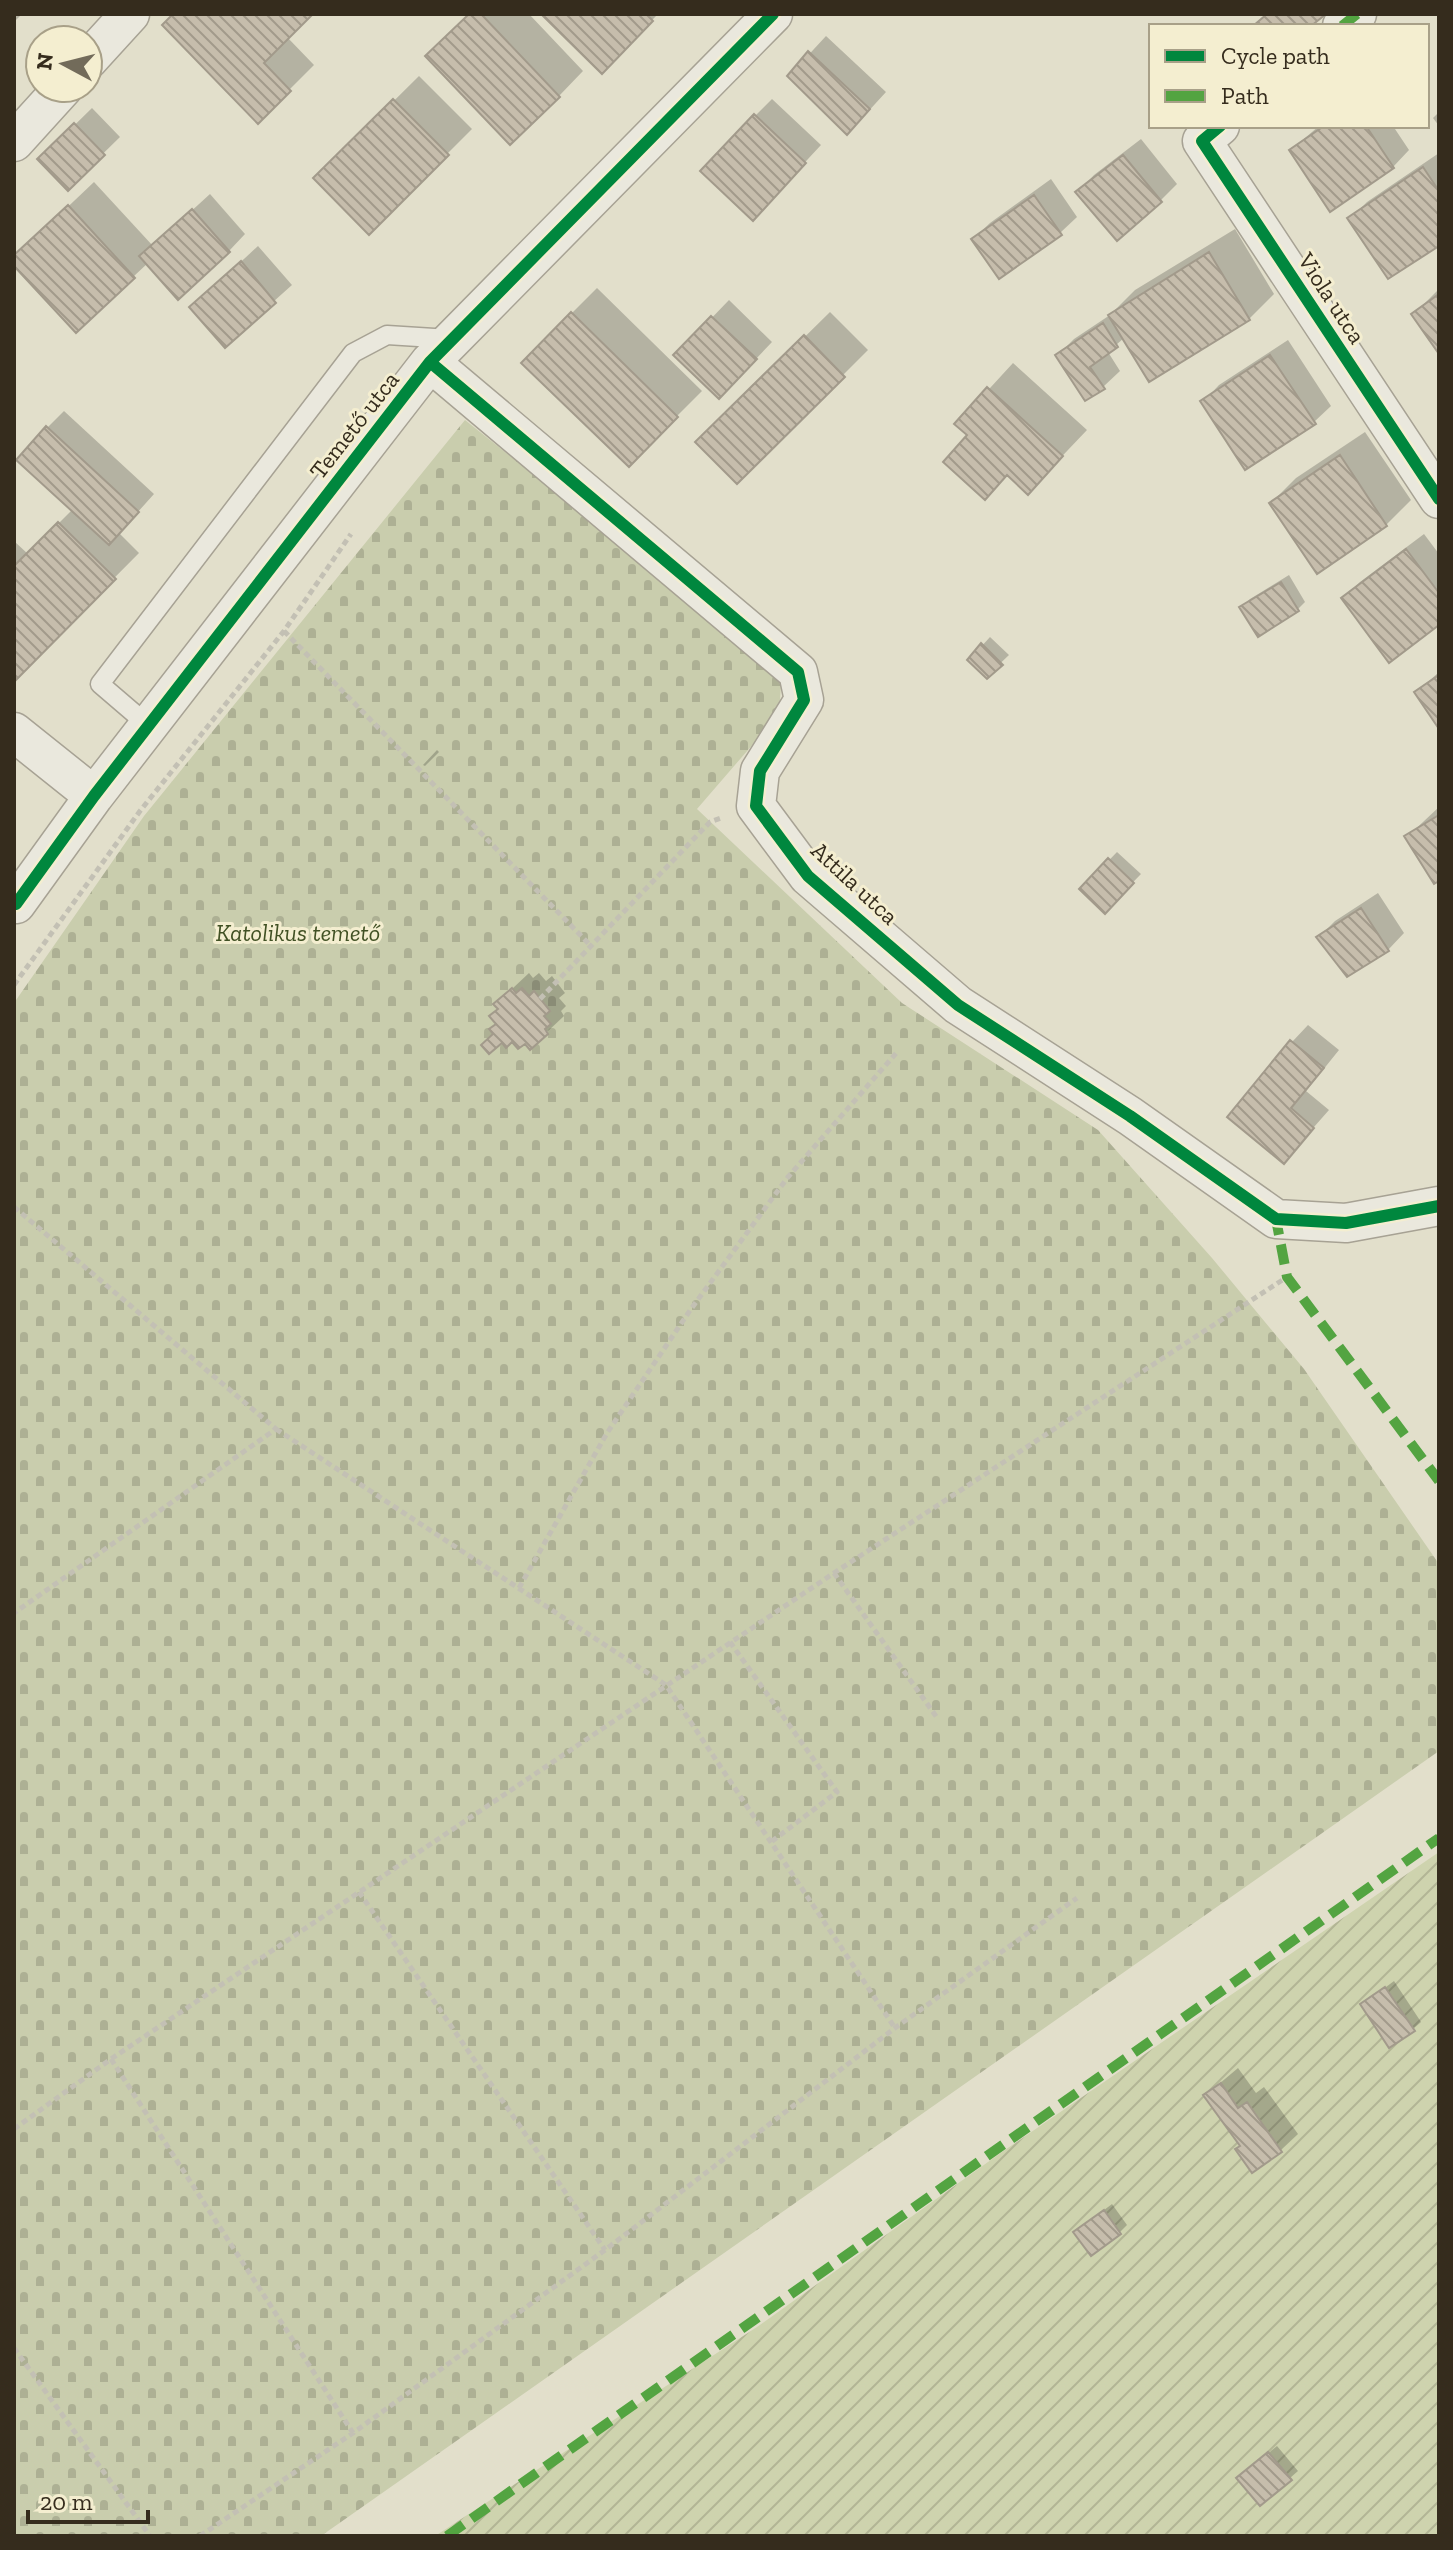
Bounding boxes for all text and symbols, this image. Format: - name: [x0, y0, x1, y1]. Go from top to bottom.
- north arrow: [24, 24, 104, 104]
- legend: [1149, 24, 1429, 128]
- text: Cycle path: [1221, 41, 1330, 70]
- text: N: [30, 51, 59, 72]
- text: Path: [1221, 81, 1269, 110]
- street label: Viola utca: [1291, 246, 1372, 349]
- street label: Temető utca: [303, 365, 405, 484]
- street label: Attila utca: [806, 835, 905, 931]
- park label: Katolikus temető: [216, 918, 381, 947]
- scale bar: [28, 2474, 148, 2524]
- text: 20 m: [40, 2487, 93, 2516]

